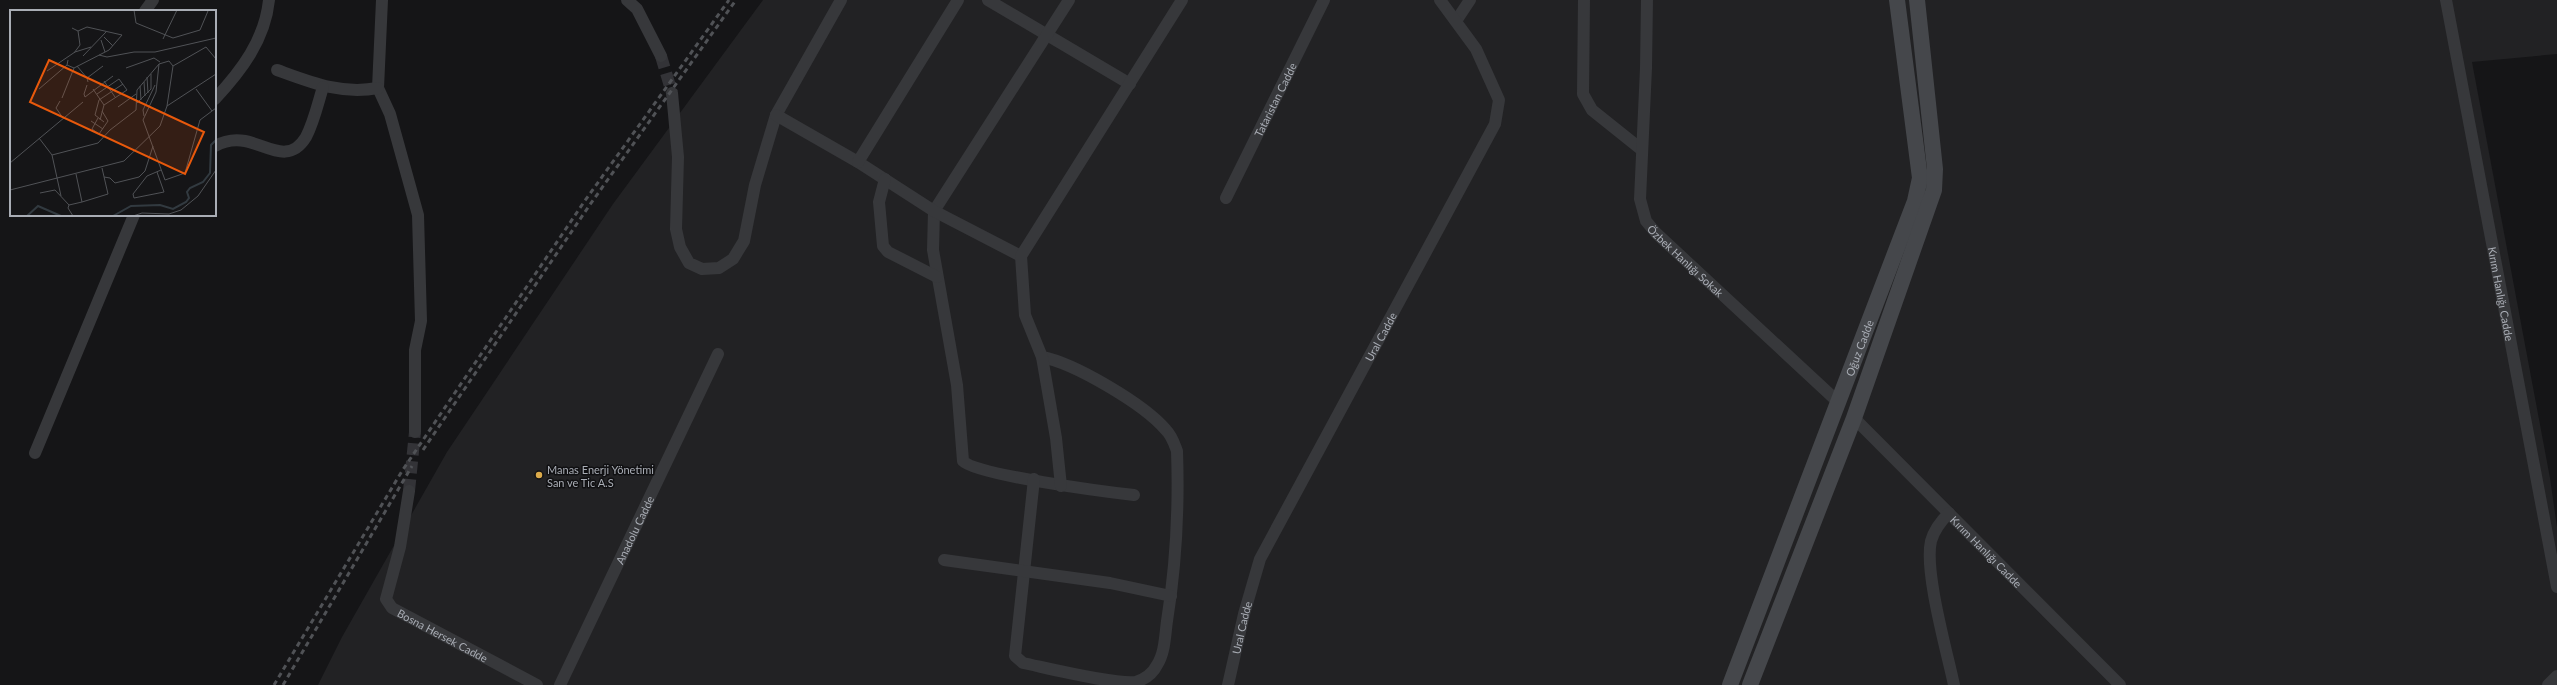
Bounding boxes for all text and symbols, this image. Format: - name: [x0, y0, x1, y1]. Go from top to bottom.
- inset map: [10, 10, 216, 216]
- street label: Tataristan Cadde: [1251, 60, 1299, 139]
- street label: Özbek Hanlığı Sokak: [1645, 222, 1727, 299]
- street label: Kırım Hanlığı Cadde: [2486, 246, 2517, 342]
- street label: Ural Cadde: [1362, 310, 1399, 363]
- street label: Oğuz Cadde: [1842, 318, 1876, 378]
- place label: Manas Enerji Yönetimi San ve Tic A.S: [547, 463, 654, 489]
- marker: Manas Enerji Yönetimi San ve Tic A.S: [534, 470, 544, 480]
- street label: Anadolu Cadde: [612, 493, 656, 566]
- street label: Kırım Hanlığı Cadde: [1948, 513, 2025, 590]
- street label: Ural Cadde: [1229, 599, 1254, 655]
- street label: Bosna Hersek Cadde: [395, 606, 490, 664]

